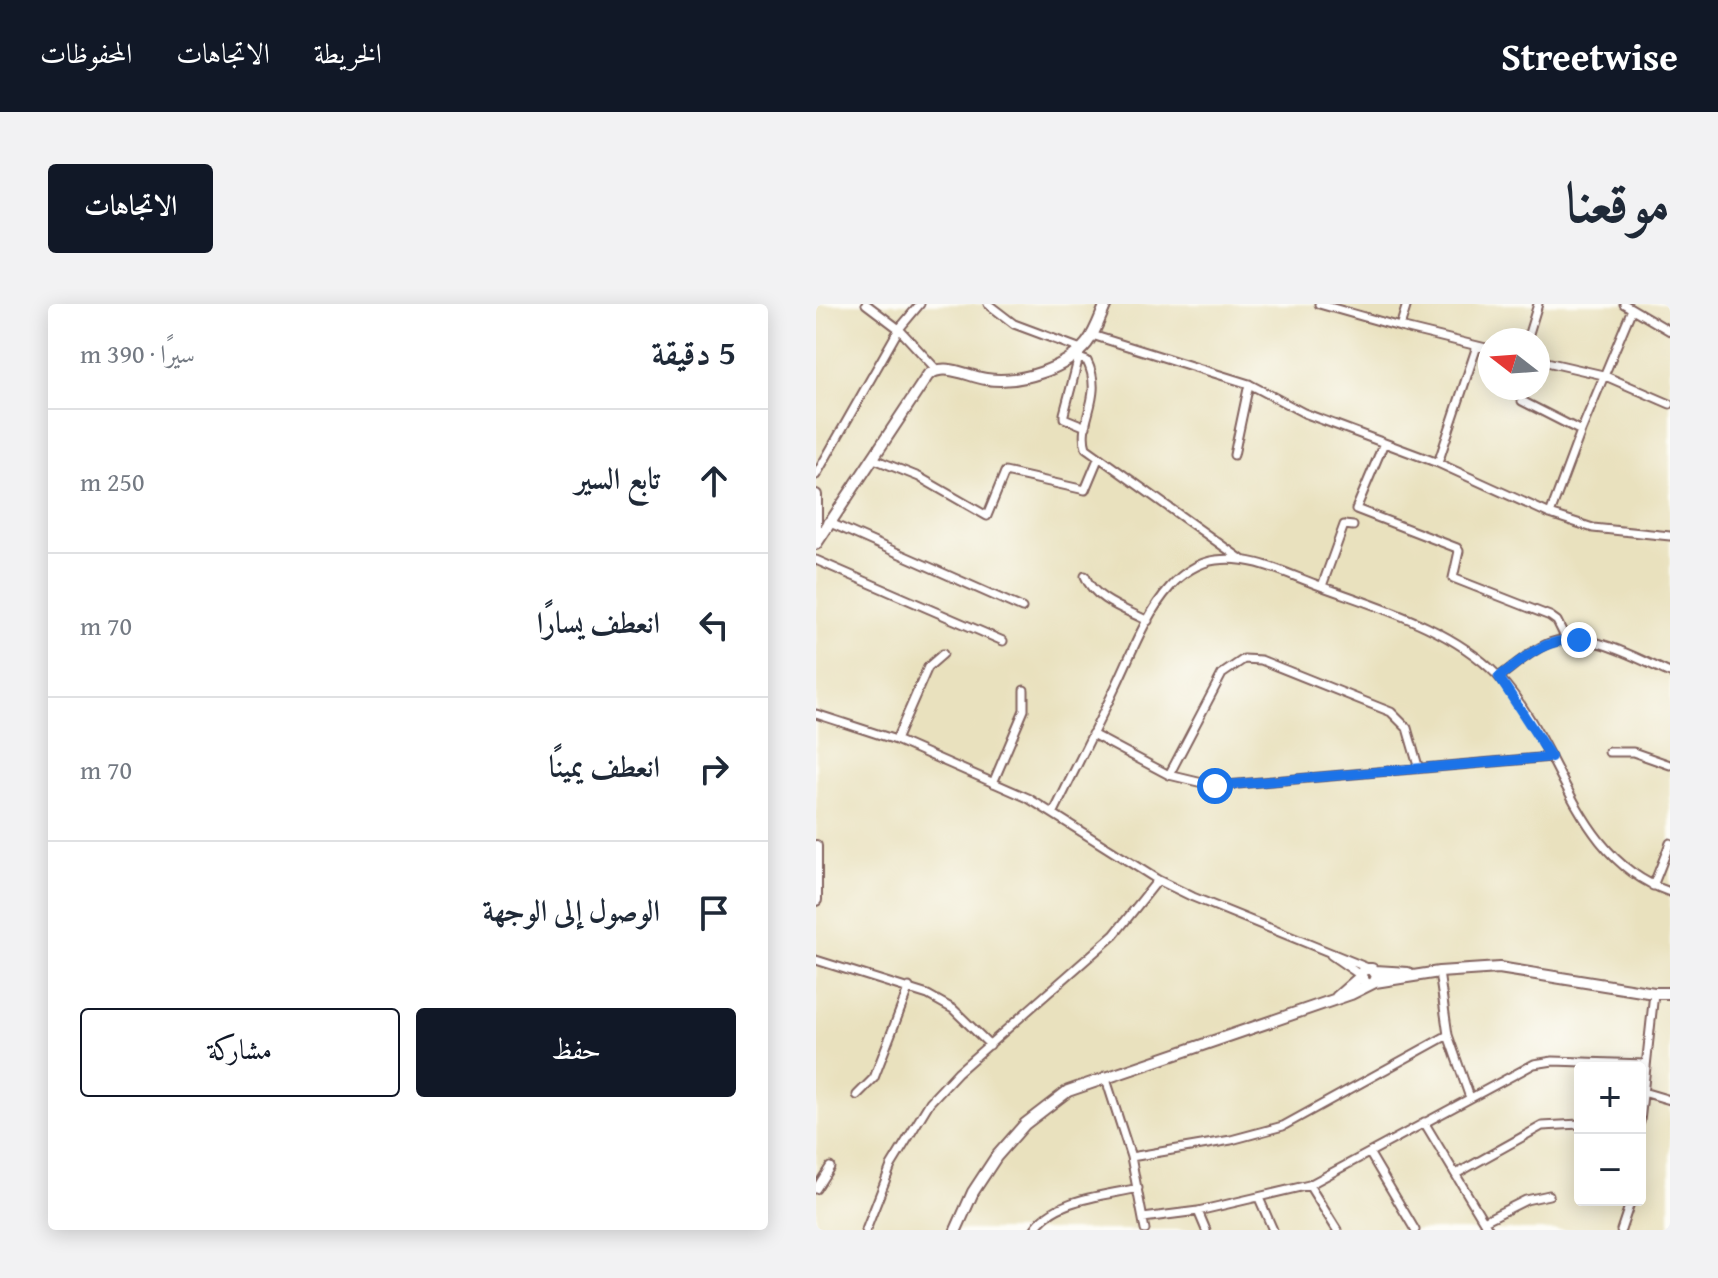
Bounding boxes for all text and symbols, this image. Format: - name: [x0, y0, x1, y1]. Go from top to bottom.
- text: Streetwise: [1501, 28, 1678, 84]
- text: المحفوظات: [40, 32, 132, 73]
- text: الاتجاهات: [176, 32, 270, 73]
- text: الخريطة: [314, 32, 382, 73]
- text: موقعنا: [1565, 160, 1670, 243]
- button: الاتجاهات: [48, 164, 213, 253]
- text: 5 دقيقة: [652, 327, 736, 376]
- north arrow: [1478, 328, 1550, 400]
- text: سيرًا · 390 m: [80, 334, 195, 373]
- text: تابع السير: [575, 456, 660, 500]
- icon: ahead: [692, 459, 736, 503]
- text: 250 m: [80, 462, 145, 501]
- text: انعطف يسارًا: [537, 600, 660, 644]
- icon: left: [692, 603, 736, 647]
- text: 70 m: [80, 606, 132, 645]
- route end: [1561, 622, 1597, 658]
- text: انعطف يمينًا: [549, 744, 660, 788]
- icon: right: [692, 747, 736, 791]
- text: 70 m: [80, 750, 132, 789]
- route start: [1197, 768, 1233, 804]
- text: الوصول إلى الوجهة: [482, 888, 660, 932]
- icon: arrive: [692, 891, 736, 935]
- button: مشاركة: [80, 1008, 400, 1097]
- button: حفظ: [416, 1008, 736, 1097]
- map controls: [1574, 1062, 1646, 1206]
- button: +: [1574, 1062, 1646, 1134]
- button: −: [1574, 1134, 1646, 1206]

